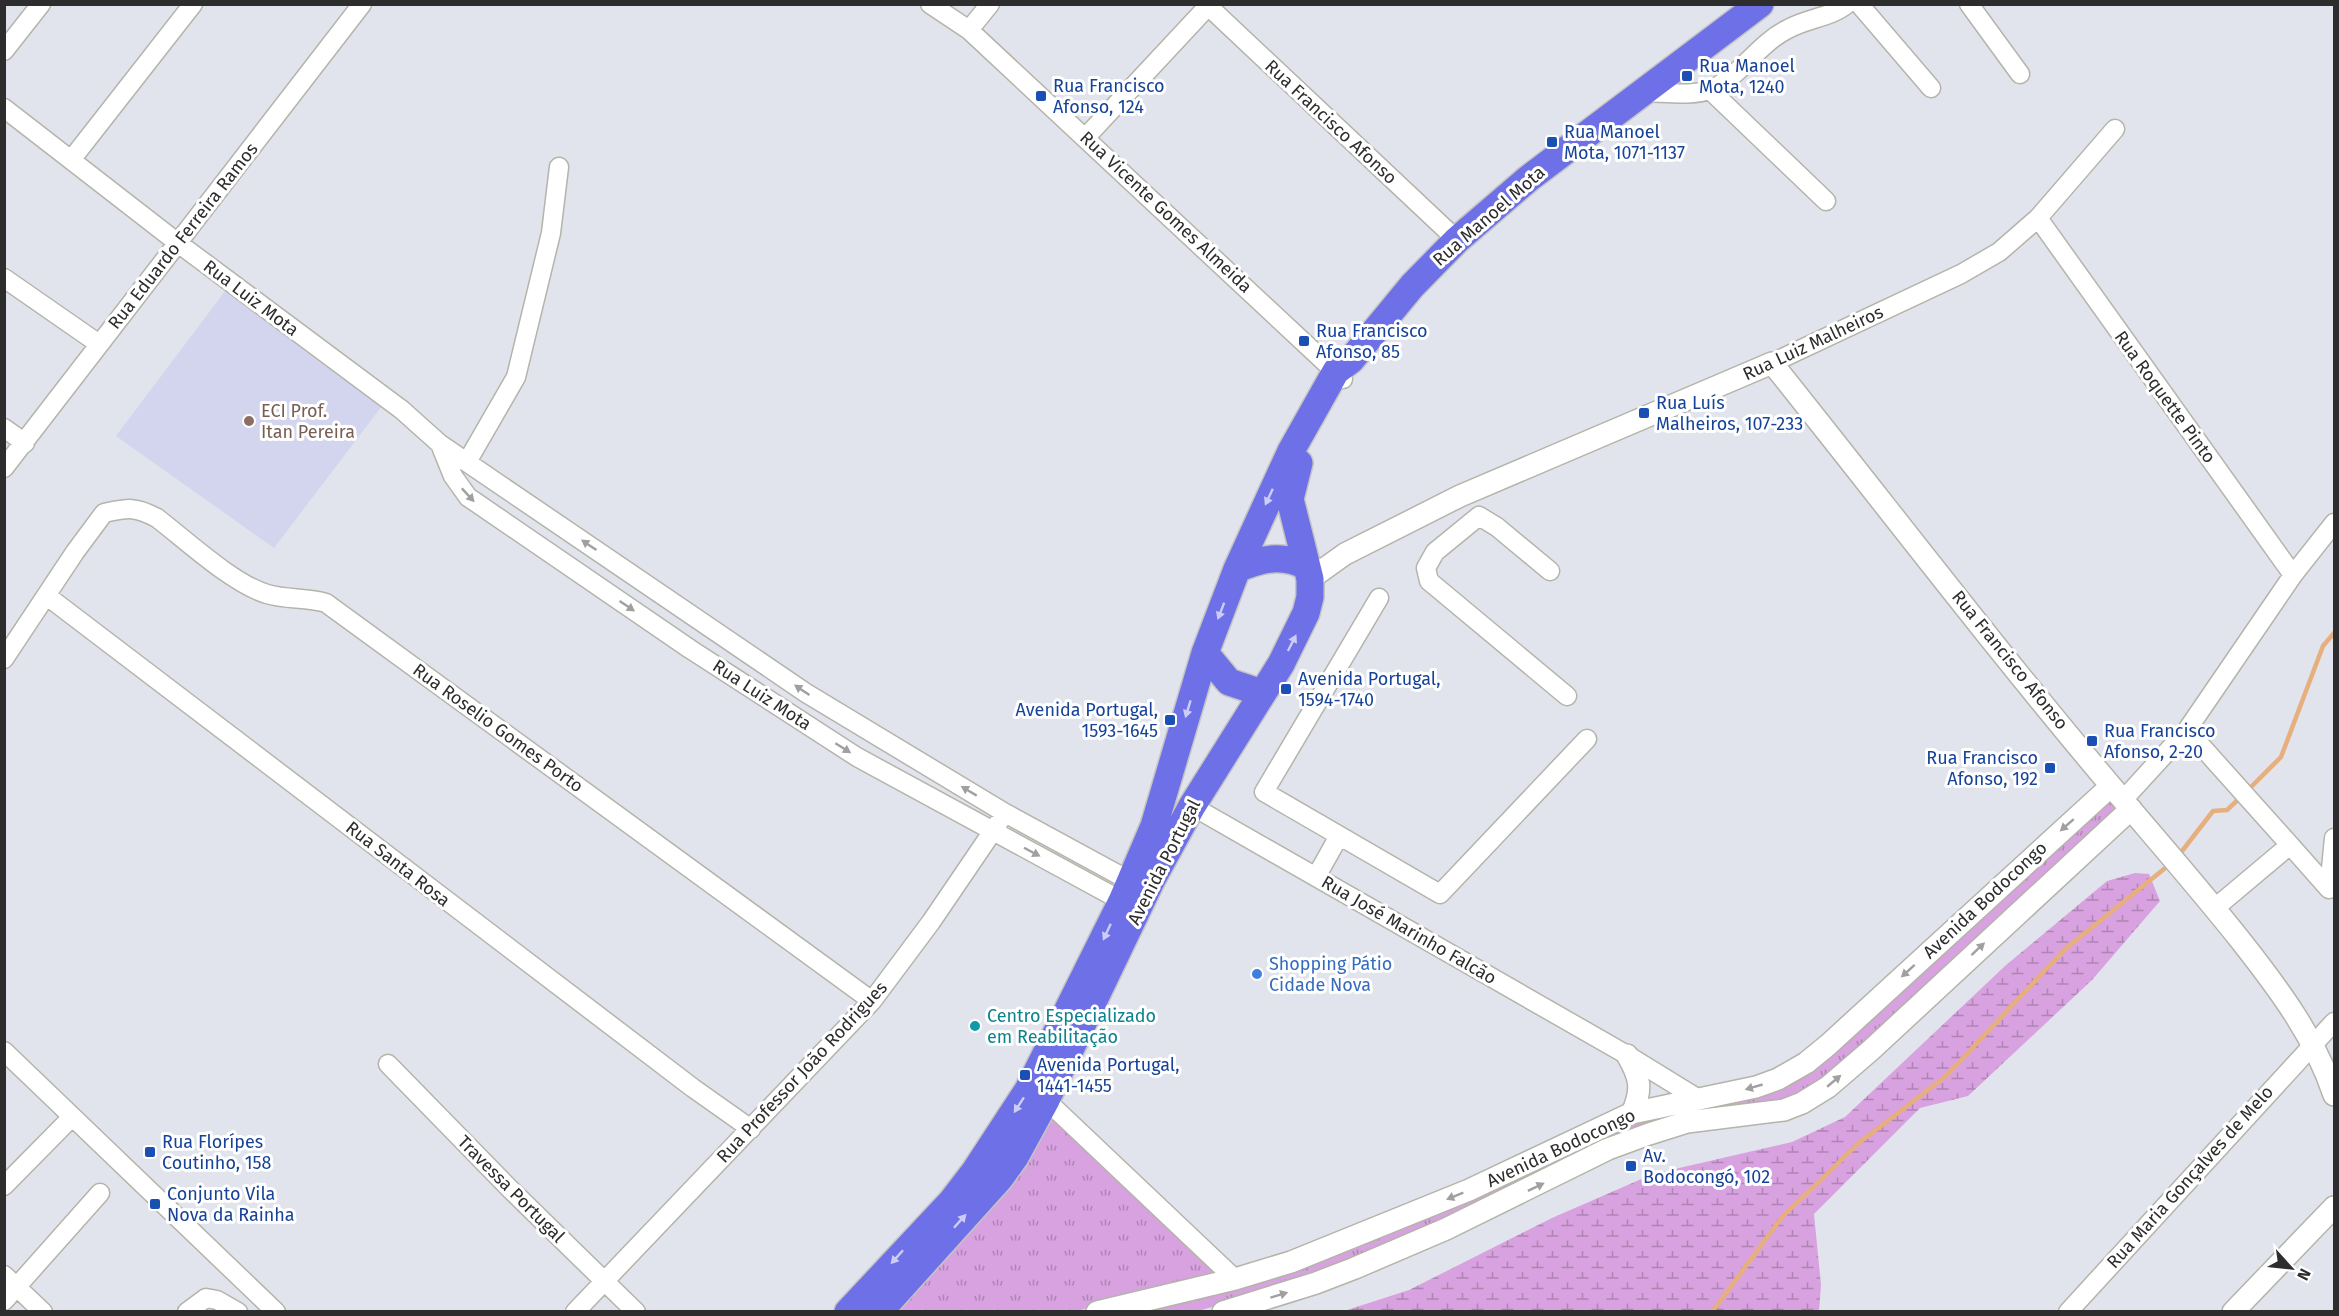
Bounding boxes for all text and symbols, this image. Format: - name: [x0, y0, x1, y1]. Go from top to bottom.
- street label: Rua Francisco Afonso: [1260, 55, 1402, 189]
- place label: Rua Manoel Mota, 1240: [1699, 55, 1795, 98]
- marker: Rua Manoel Mota, 1240: [1680, 69, 1694, 83]
- place label: Rua Francisco Afonso, 124: [1053, 75, 1165, 118]
- marker: Rua Francisco Afonso, 124: [1034, 89, 1048, 103]
- place label: Rua Manoel Mota, 1071-1137: [1564, 121, 1685, 164]
- street label: Rua Vicente Gomes Almeida: [1075, 126, 1257, 298]
- marker: Rua Manoel Mota, 1071-1137: [1545, 135, 1559, 149]
- street label: Rua Eduardo Ferreira Ramos: [103, 138, 263, 334]
- street label: Rua Manoel Mota: [1428, 161, 1550, 271]
- street label: Rua Luiz Mota: [199, 255, 303, 341]
- street label: Rua Luiz Malheiros: [1739, 301, 1887, 385]
- place label: Rua Francisco Afonso, 85: [1316, 320, 1428, 363]
- street label: Rua Roquette Pinto: [2110, 327, 2220, 467]
- marker: Rua Francisco Afonso, 85: [1297, 334, 1311, 348]
- place label: Rua Luís Malheiros, 107-233: [1656, 392, 1803, 435]
- place label: ECI Prof. Itan Pereira: [261, 400, 355, 443]
- marker: Rua Luís Malheiros, 107-233: [1637, 406, 1651, 420]
- marker: ECI Prof. Itan Pereira: [242, 414, 256, 428]
- one-way arrow: [461, 487, 475, 502]
- one-way arrow: [1265, 489, 1274, 506]
- one-way arrow: [581, 539, 597, 551]
- street label: Rua Francisco Afonso: [1947, 586, 2073, 734]
- one-way arrow: [619, 600, 635, 612]
- one-way arrow: [1216, 603, 1226, 621]
- one-way arrow: [1288, 635, 1297, 652]
- street label: Rua Luiz Mota: [708, 655, 816, 735]
- street label: Rua Roselio Gomes Porto: [408, 659, 588, 797]
- place label: Avenida Portugal, 1594-1740: [1298, 668, 1441, 711]
- marker: Avenida Portugal, 1594-1740: [1279, 682, 1293, 696]
- one-way arrow: [794, 685, 810, 696]
- place label: Avenida Portugal, 1593-1645: [1015, 699, 1158, 742]
- one-way arrow: [1182, 700, 1192, 718]
- marker: Avenida Portugal, 1593-1645: [1163, 713, 1177, 727]
- place label: Rua Francisco Afonso, 2-20: [2104, 720, 2216, 763]
- marker: Rua Francisco Afonso, 2-20: [2085, 734, 2099, 748]
- one-way arrow: [835, 742, 851, 753]
- place label: Rua Francisco Afonso, 192: [1926, 747, 2038, 790]
- marker: Rua Francisco Afonso, 192: [2043, 761, 2057, 775]
- one-way arrow: [961, 785, 977, 796]
- street label: Avenida Portugal: [1123, 795, 1205, 929]
- street label: Rua Santa Rosa: [342, 816, 454, 912]
- one-way arrow: [2060, 818, 2075, 831]
- street label: Avenida Bodocongo: [1918, 837, 2052, 963]
- one-way arrow: [1024, 847, 1041, 857]
- street label: Rua José Marinho Falcão: [1318, 871, 1500, 989]
- one-way arrow: [1103, 923, 1112, 940]
- one-way arrow: [1971, 943, 1985, 957]
- place label: Shopping Pátio Cidade Nova: [1269, 953, 1392, 996]
- one-way arrow: [1901, 964, 1916, 978]
- marker: Shopping Pátio Cidade Nova: [1250, 967, 1264, 981]
- street label: Rua Professor João Rodrigues: [712, 977, 892, 1167]
- place label: Centro Especializado em Reabilitação: [987, 1005, 1156, 1048]
- marker: Centro Especializado em Reabilitação: [968, 1019, 982, 1033]
- place label: Avenida Portugal, 1441-1455: [1037, 1054, 1180, 1097]
- marker: Avenida Portugal, 1441-1455: [1018, 1068, 1032, 1082]
- one-way arrow: [1826, 1075, 1842, 1088]
- street label: Rua Maria Gonçalves de Melo: [2102, 1081, 2278, 1273]
- one-way arrow: [1745, 1083, 1763, 1092]
- one-way arrow: [1013, 1097, 1024, 1114]
- street label: Avenida Bodocongo: [1483, 1104, 1639, 1192]
- place label: Rua Florípes Coutinho, 158: [162, 1131, 272, 1174]
- street label: Travessa Portugal: [453, 1131, 569, 1247]
- marker: Rua Florípes Coutinho, 158: [143, 1145, 157, 1159]
- place label: Av. Bodocongó, 102: [1643, 1145, 1770, 1188]
- marker: Av. Bodocongó, 102: [1624, 1159, 1638, 1173]
- one-way arrow: [1527, 1182, 1544, 1191]
- place label: Conjunto Vila Nova da Rainha: [167, 1183, 295, 1226]
- one-way arrow: [1445, 1191, 1463, 1201]
- marker: Conjunto Vila Nova da Rainha: [148, 1197, 162, 1211]
- one-way arrow: [953, 1214, 966, 1229]
- north arrow: [2261, 1238, 2321, 1298]
- one-way arrow: [890, 1249, 904, 1264]
- text: N: [2293, 1266, 2315, 1284]
- one-way arrow: [1270, 1290, 1288, 1299]

